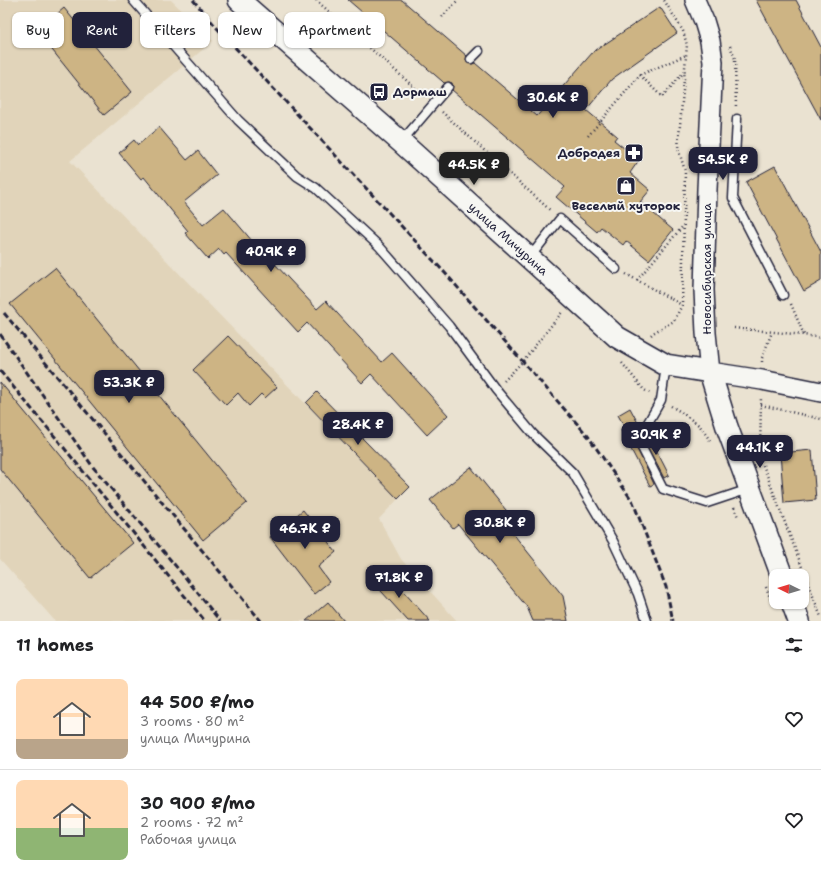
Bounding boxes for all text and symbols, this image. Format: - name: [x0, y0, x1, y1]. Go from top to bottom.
- chip: Buy: [12, 12, 64, 48]
- chip: Rent: [72, 12, 132, 48]
- chip: Filters: [140, 12, 210, 48]
- chip: New: [218, 12, 276, 48]
- chip: Apartment: [284, 12, 385, 48]
- bus stop icon: Дормаш: [368, 81, 390, 103]
- place label: Дормаш: [393, 84, 447, 100]
- pin: 30.6K ₽: [516, 85, 590, 119]
- text: 30.6K ₽: [527, 89, 579, 106]
- pharmacy icon: Добродея: [623, 142, 645, 164]
- place label: Добродея: [558, 145, 620, 161]
- pin: 54.5K ₽: [686, 147, 760, 181]
- text: 54.5K ₽: [698, 151, 748, 168]
- pin: 44.5K ₽: [437, 152, 511, 186]
- text: 44.5K ₽: [448, 156, 500, 173]
- shop icon: Веселый хуторок: [615, 175, 637, 197]
- place label: Веселый хуторок: [572, 198, 681, 214]
- street label: улица Мичурина: [465, 199, 552, 279]
- street label: Новосибирская улица: [699, 203, 715, 335]
- pin: 40.9K ₽: [234, 239, 308, 273]
- text: 40.9K ₽: [246, 243, 297, 260]
- pin: 53.3K ₽: [92, 370, 166, 404]
- text: 53.3K ₽: [103, 374, 155, 391]
- pin: 28.4K ₽: [321, 412, 395, 446]
- text: 28.4K ₽: [332, 416, 384, 433]
- pin: 30.9K ₽: [619, 422, 693, 456]
- text: 30.9K ₽: [631, 426, 681, 443]
- pin: 44.1K ₽: [723, 435, 797, 469]
- text: 44.1K ₽: [736, 439, 784, 456]
- pin: 30.8K ₽: [463, 510, 537, 544]
- text: 30.8K ₽: [474, 514, 526, 531]
- pin: 46.7K ₽: [268, 516, 342, 550]
- text: 46.7K ₽: [279, 520, 331, 537]
- pin: 71.8K ₽: [362, 565, 436, 599]
- text: 71.8K ₽: [375, 569, 423, 586]
- north arrow: [769, 569, 809, 609]
- map controls: [769, 569, 809, 609]
- text: 11 homes: [16, 634, 94, 656]
- icon: filters: [783, 634, 805, 656]
- text: 44 500 ₽/mo: [140, 691, 254, 713]
- icon: home: [48, 695, 96, 743]
- icon: heart: [783, 708, 805, 730]
- text: 3 rooms · 80 m²: [140, 713, 244, 730]
- text: улица Мичурина: [140, 730, 250, 747]
- text: 30 900 ₽/mo: [140, 792, 255, 814]
- icon: home: [48, 796, 96, 844]
- icon: heart: [783, 809, 805, 831]
- text: 2 rooms · 72 m²: [140, 814, 244, 831]
- text: Рабочая улица: [140, 831, 236, 848]

